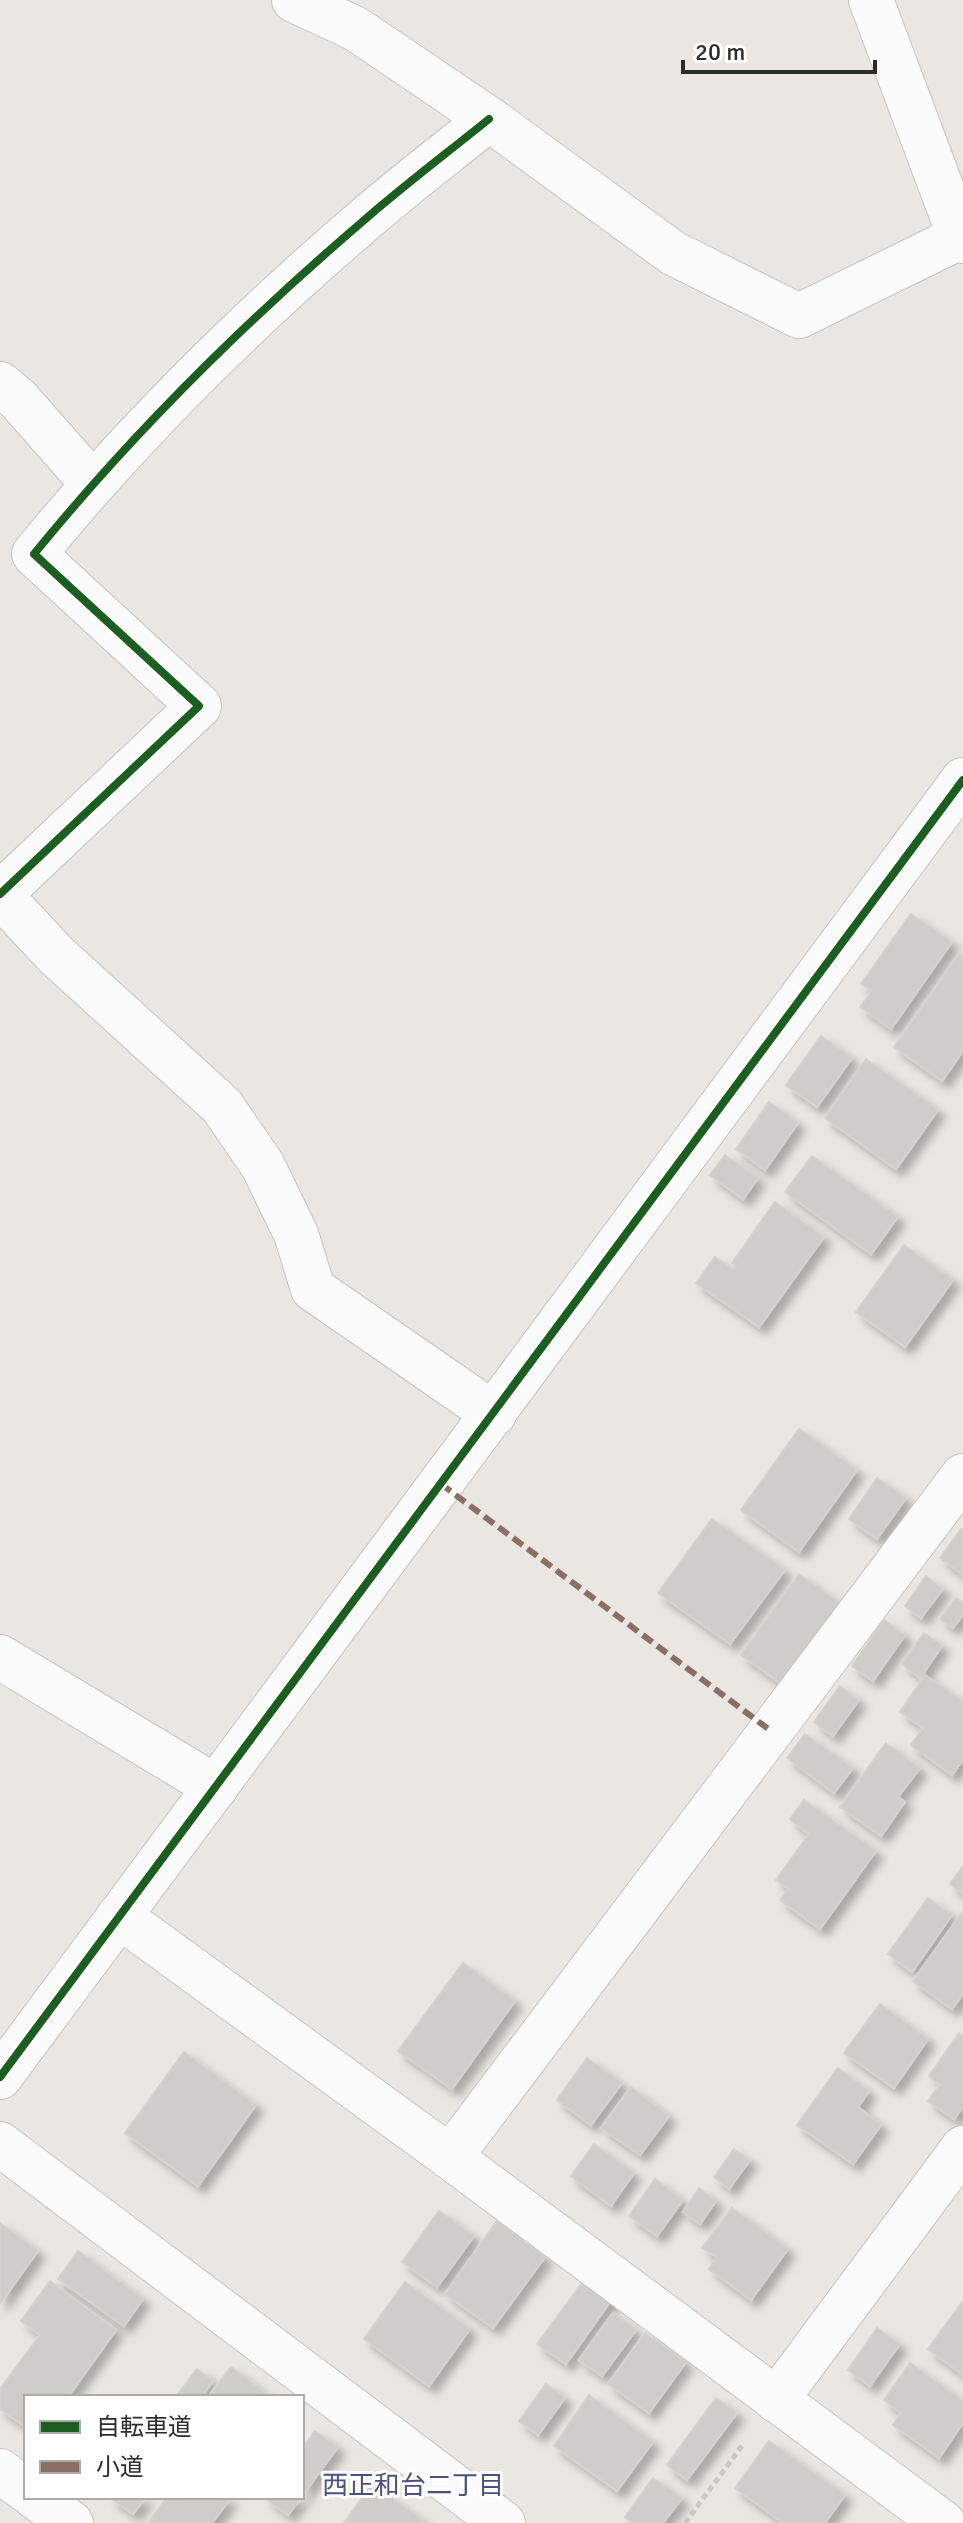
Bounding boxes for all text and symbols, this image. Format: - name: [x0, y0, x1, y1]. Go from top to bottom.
- scale bar: [683, 24, 875, 74]
- text: 20 m: [695, 37, 745, 67]
- legend: [24, 2395, 304, 2499]
- text: 自転車道: [96, 2412, 192, 2442]
- text: 小道: [96, 2452, 144, 2482]
- district label: 西正和台二丁目: [322, 2470, 504, 2502]

